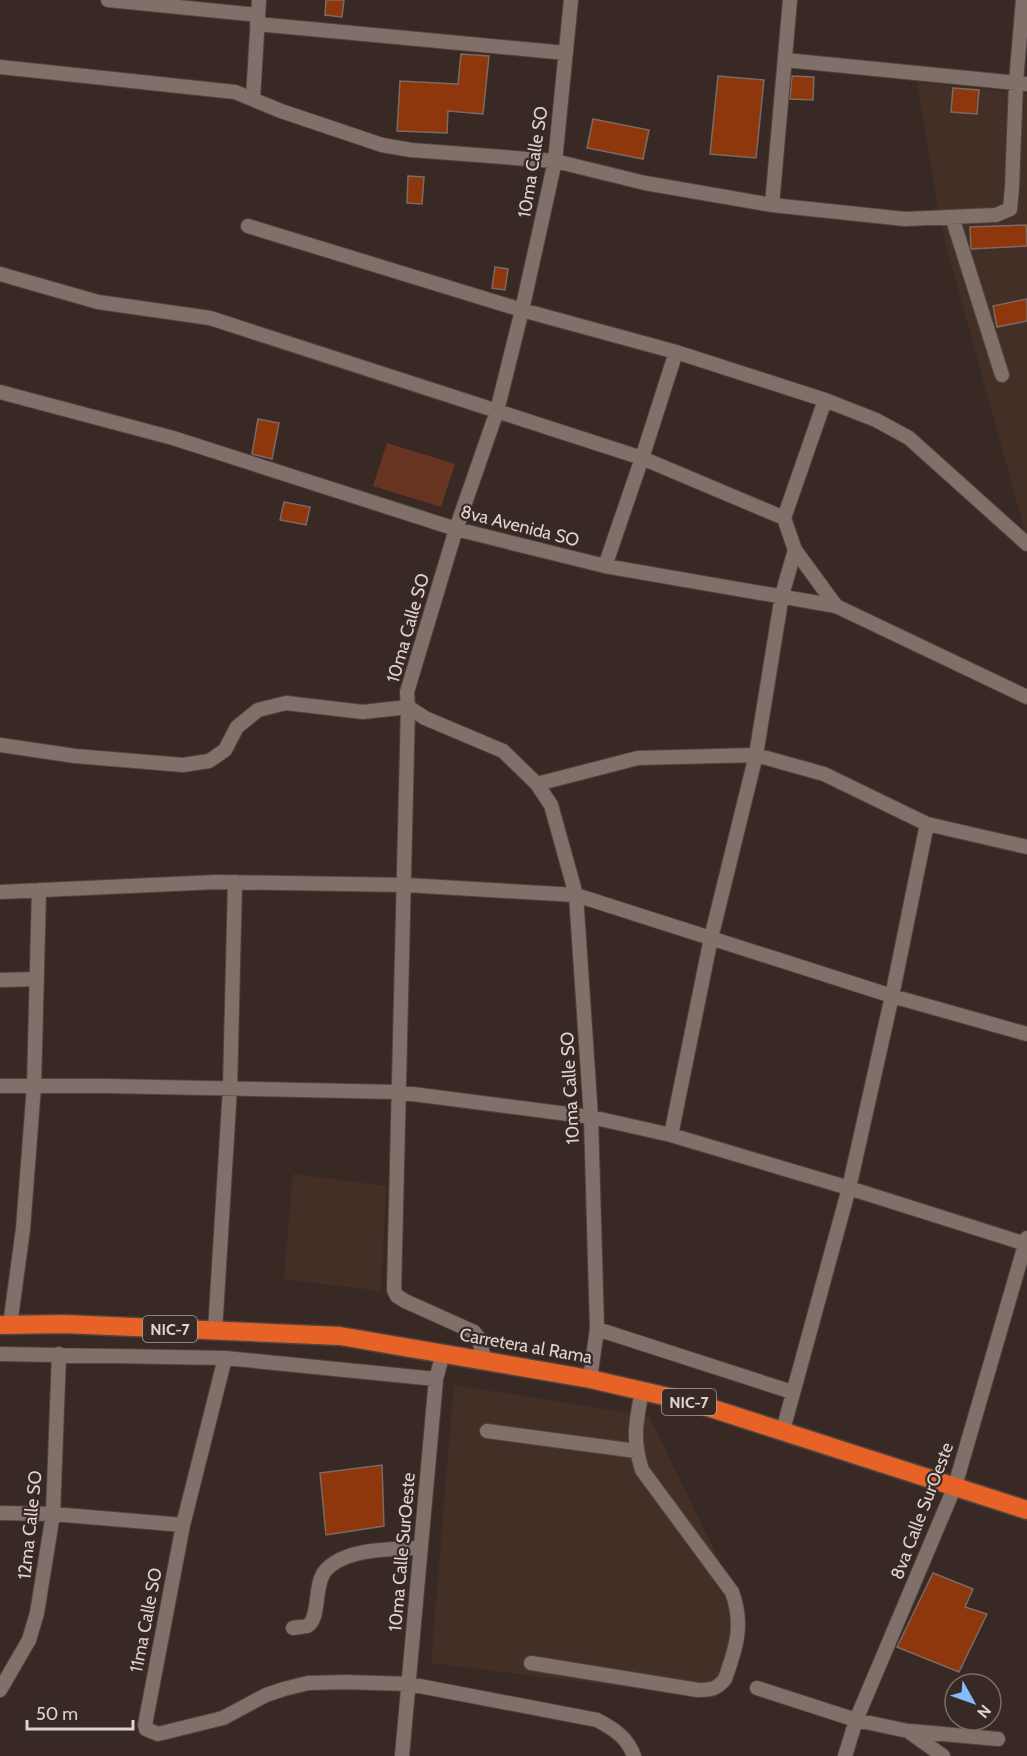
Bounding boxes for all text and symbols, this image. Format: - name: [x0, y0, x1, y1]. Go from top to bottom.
- street label: 10ma Calle SO: [513, 104, 553, 219]
- street label: 8va Avenida SO: [458, 501, 582, 551]
- street label: 10ma Calle SO: [382, 571, 434, 685]
- street label: 10ma Calle SO: [556, 1031, 584, 1145]
- road number: NIC-7: [143, 1316, 197, 1342]
- street label: Carretera al Rama: [458, 1324, 594, 1369]
- road number: NIC-7: [662, 1389, 716, 1415]
- street label: 8va Calle SurOeste: [886, 1439, 958, 1583]
- street label: 12ma Calle SO: [13, 1469, 47, 1581]
- street label: 10ma Calle SurOeste: [384, 1472, 420, 1632]
- street label: 11ma Calle SO: [125, 1566, 167, 1674]
- north arrow: [943, 1672, 1003, 1732]
- scale bar: [27, 1693, 134, 1731]
- text: N: [973, 1701, 995, 1722]
- text: 50 m: [36, 1703, 78, 1725]

